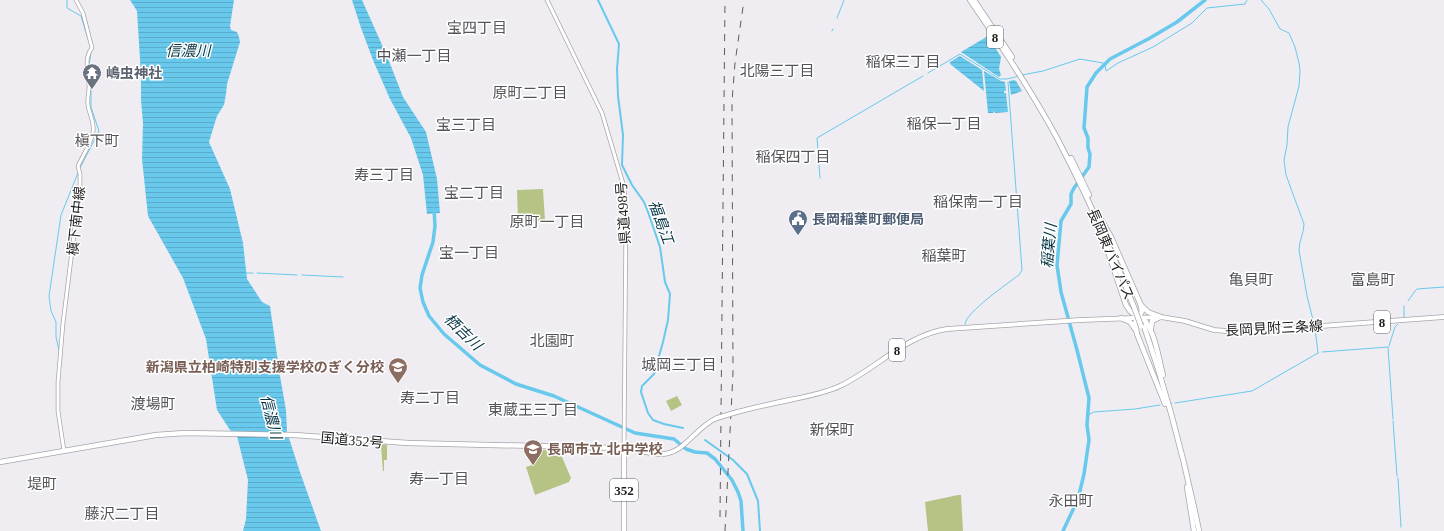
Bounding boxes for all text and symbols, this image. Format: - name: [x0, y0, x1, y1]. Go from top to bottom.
- district label: 宝四丁目: [447, 20, 507, 36]
- road number: 8: [987, 26, 1003, 48]
- water label: 信濃川: [165, 43, 212, 59]
- district label: 中瀬一丁目: [376, 48, 452, 64]
- district label: 稲保三丁目: [865, 54, 941, 70]
- temple icon: 嶋虫神社: [81, 62, 103, 90]
- district label: 北陽三丁目: [739, 62, 815, 79]
- place label: 嶋虫神社: [106, 65, 162, 81]
- district label: 原町二丁目: [492, 85, 568, 101]
- district label: 稲保一丁目: [906, 116, 982, 132]
- district label: 宝三丁目: [436, 117, 496, 133]
- district label: 槇下町: [74, 132, 120, 149]
- district label: 稲保四丁目: [755, 149, 831, 165]
- district label: 寿三丁目: [354, 167, 414, 183]
- street label: 県道498号: [614, 181, 633, 245]
- street label: 槇下南中線: [64, 185, 88, 257]
- district label: 宝二丁目: [444, 185, 504, 201]
- district label: 稲保南一丁目: [933, 194, 1023, 210]
- water label: 福島江: [646, 198, 677, 248]
- street label: 長岡東バイパス: [1085, 206, 1137, 302]
- public building icon: 長岡稲葉町郵便局: [787, 208, 809, 236]
- place label: 長岡稲葉町郵便局: [812, 212, 924, 227]
- district label: 原町一丁目: [509, 214, 585, 230]
- water label: 稲葉川: [1039, 221, 1059, 269]
- district label: 宝一丁目: [439, 245, 499, 261]
- district label: 稲葉町: [921, 248, 967, 264]
- district label: 亀貝町: [1228, 272, 1274, 288]
- district label: 富島町: [1350, 272, 1396, 288]
- water label: 栖吉川: [441, 311, 486, 355]
- road number: 8: [1374, 311, 1390, 333]
- street label: 長岡見附三条線: [1225, 317, 1323, 339]
- district label: 北園町: [529, 332, 575, 349]
- road number: 8: [889, 339, 905, 361]
- school or university icon: 新潟県立柏崎特別支援学校のぎく分校: [387, 356, 409, 384]
- district label: 城岡三丁目: [641, 357, 717, 373]
- place label: 新潟県立柏崎特別支援学校のぎく分校: [146, 360, 384, 375]
- district label: 寿二丁目: [400, 390, 460, 406]
- water label: 信濃川: [258, 393, 285, 443]
- district label: 渡場町: [130, 396, 176, 412]
- district label: 東蔵王三丁目: [488, 402, 578, 418]
- district label: 新保町: [809, 422, 855, 438]
- street label: 国道352号: [320, 430, 384, 451]
- school or university icon: 長岡市立 北中学校: [522, 438, 544, 466]
- place label: 長岡市立 北中学校: [547, 442, 663, 457]
- district label: 寿一丁目: [409, 471, 469, 487]
- district label: 堤町: [27, 476, 57, 492]
- road number: 352: [610, 479, 638, 501]
- district label: 永田町: [1048, 493, 1094, 509]
- district label: 藤沢二丁目: [84, 506, 160, 522]

